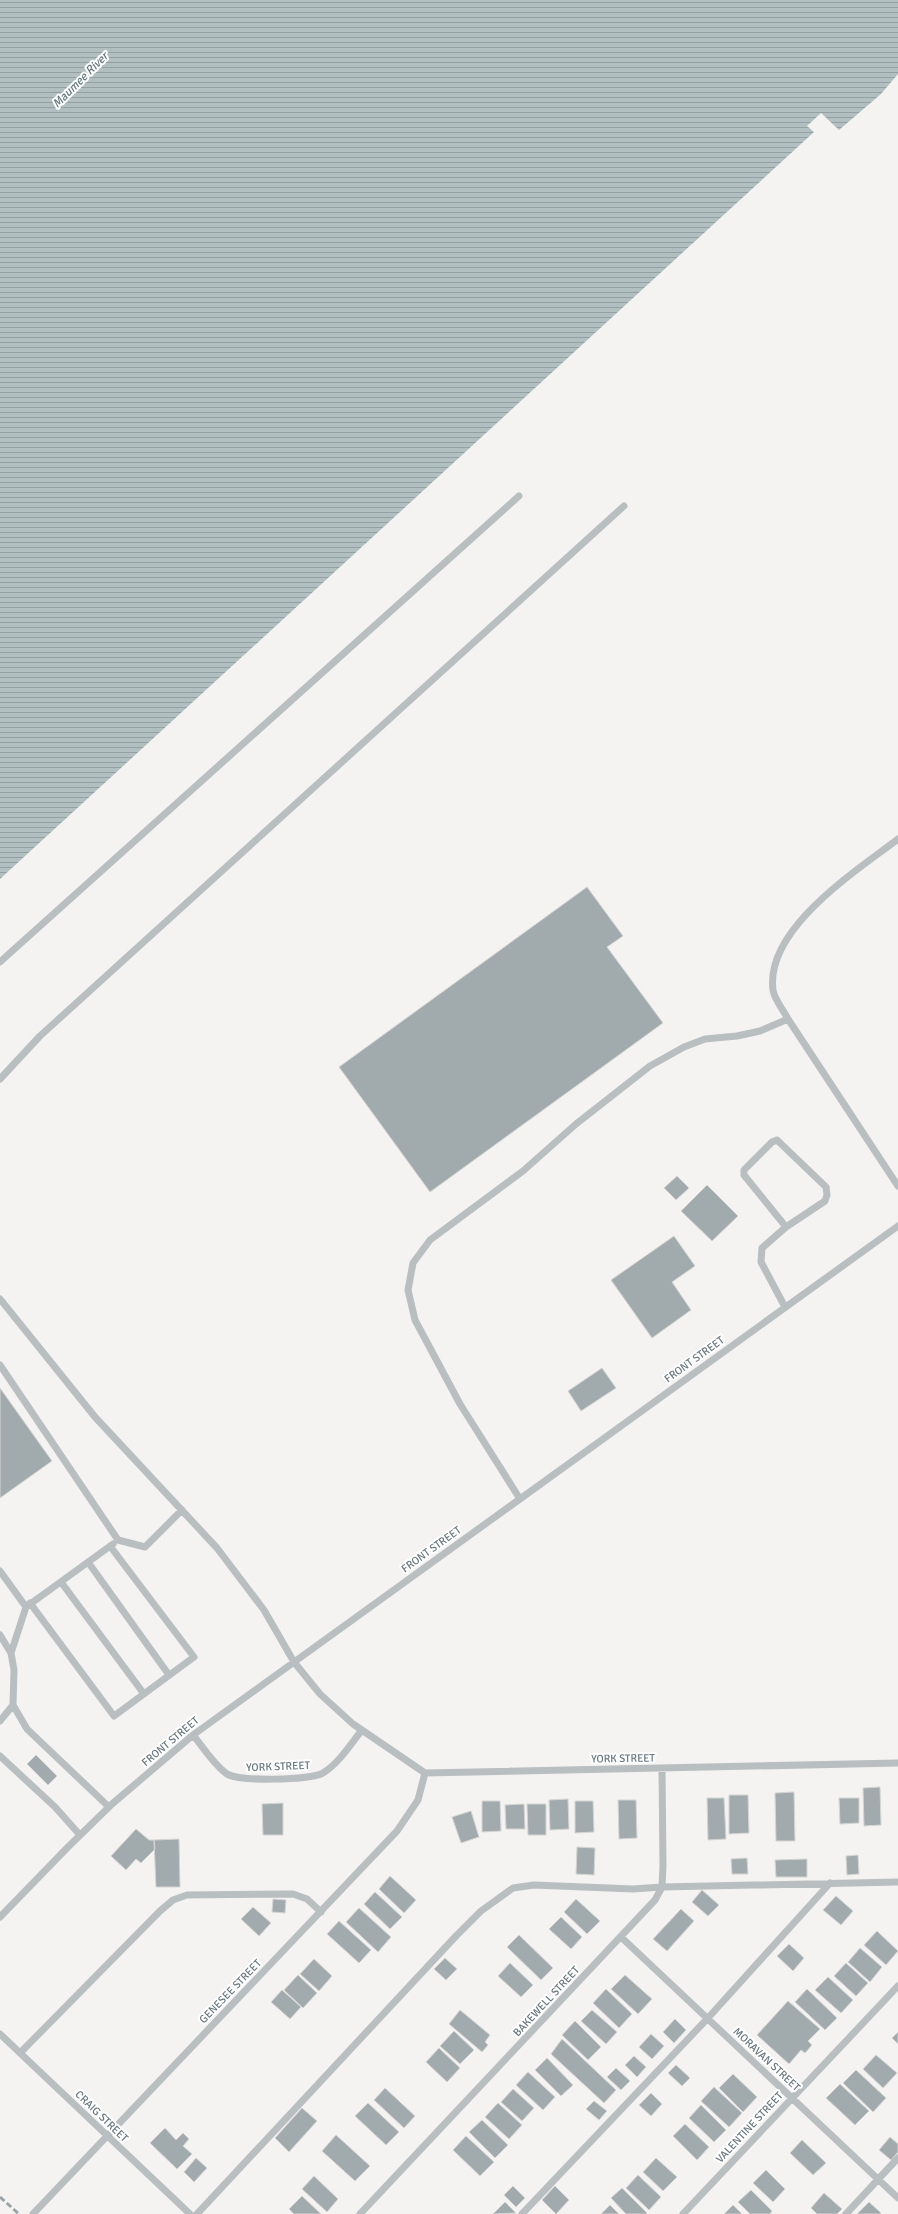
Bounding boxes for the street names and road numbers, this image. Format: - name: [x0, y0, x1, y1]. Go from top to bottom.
- street label: FRONT STREET: [662, 1333, 727, 1385]
- street label: FRONT STREET: [399, 1523, 464, 1575]
- street label: FRONT STREET: [139, 1713, 202, 1769]
- street label: YORK STREET: [591, 1751, 656, 1766]
- street label: YORK STREET: [246, 1759, 311, 1774]
- street label: GENESEE STREET: [197, 1956, 265, 2026]
- street label: BAKEWELL STREET: [511, 1963, 583, 2039]
- street label: MORAVAN STREET: [730, 2025, 803, 2094]
- street label: CRAIG STREET: [73, 2088, 131, 2145]
- street label: VALENTINE STREET: [713, 2089, 786, 2166]

